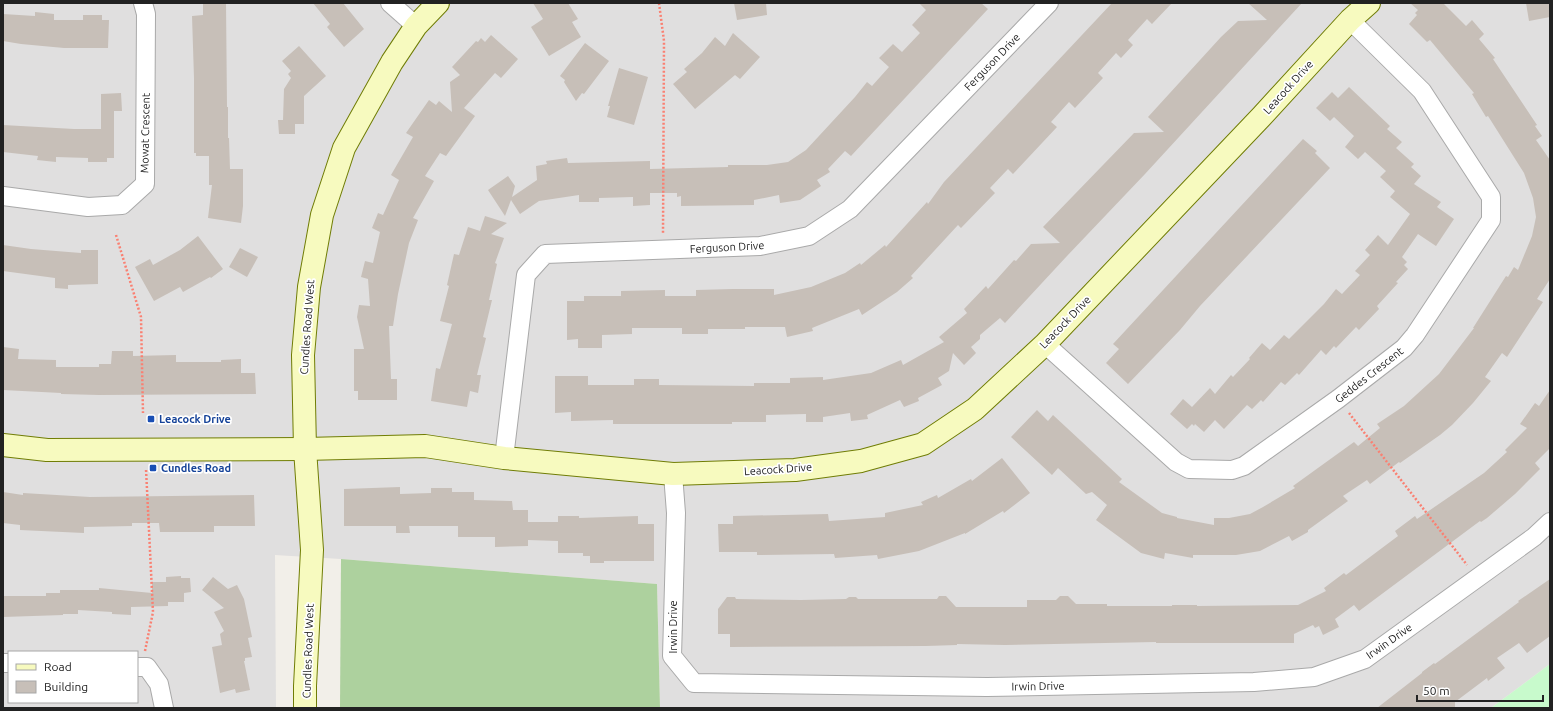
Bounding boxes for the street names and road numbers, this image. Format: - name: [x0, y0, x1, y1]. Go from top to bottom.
- street label: Ferguson Drive: [962, 31, 1022, 93]
- street label: Leacock Drive: [1261, 58, 1315, 116]
- street label: Mowat Crescent: [138, 92, 152, 173]
- street label: Ferguson Drive: [689, 239, 765, 255]
- street label: Cundles Road West: [298, 279, 316, 375]
- street label: Leacock Drive: [1037, 293, 1093, 351]
- street label: Geddes Crescent: [1333, 344, 1406, 405]
- street label: Leacock Drive: [744, 461, 812, 477]
- street label: Irwin Drive: [667, 600, 679, 654]
- street label: Cundles Road West: [300, 603, 316, 699]
- street label: Irwin Drive: [1364, 621, 1414, 661]
- street label: Irwin Drive: [1011, 680, 1065, 692]

